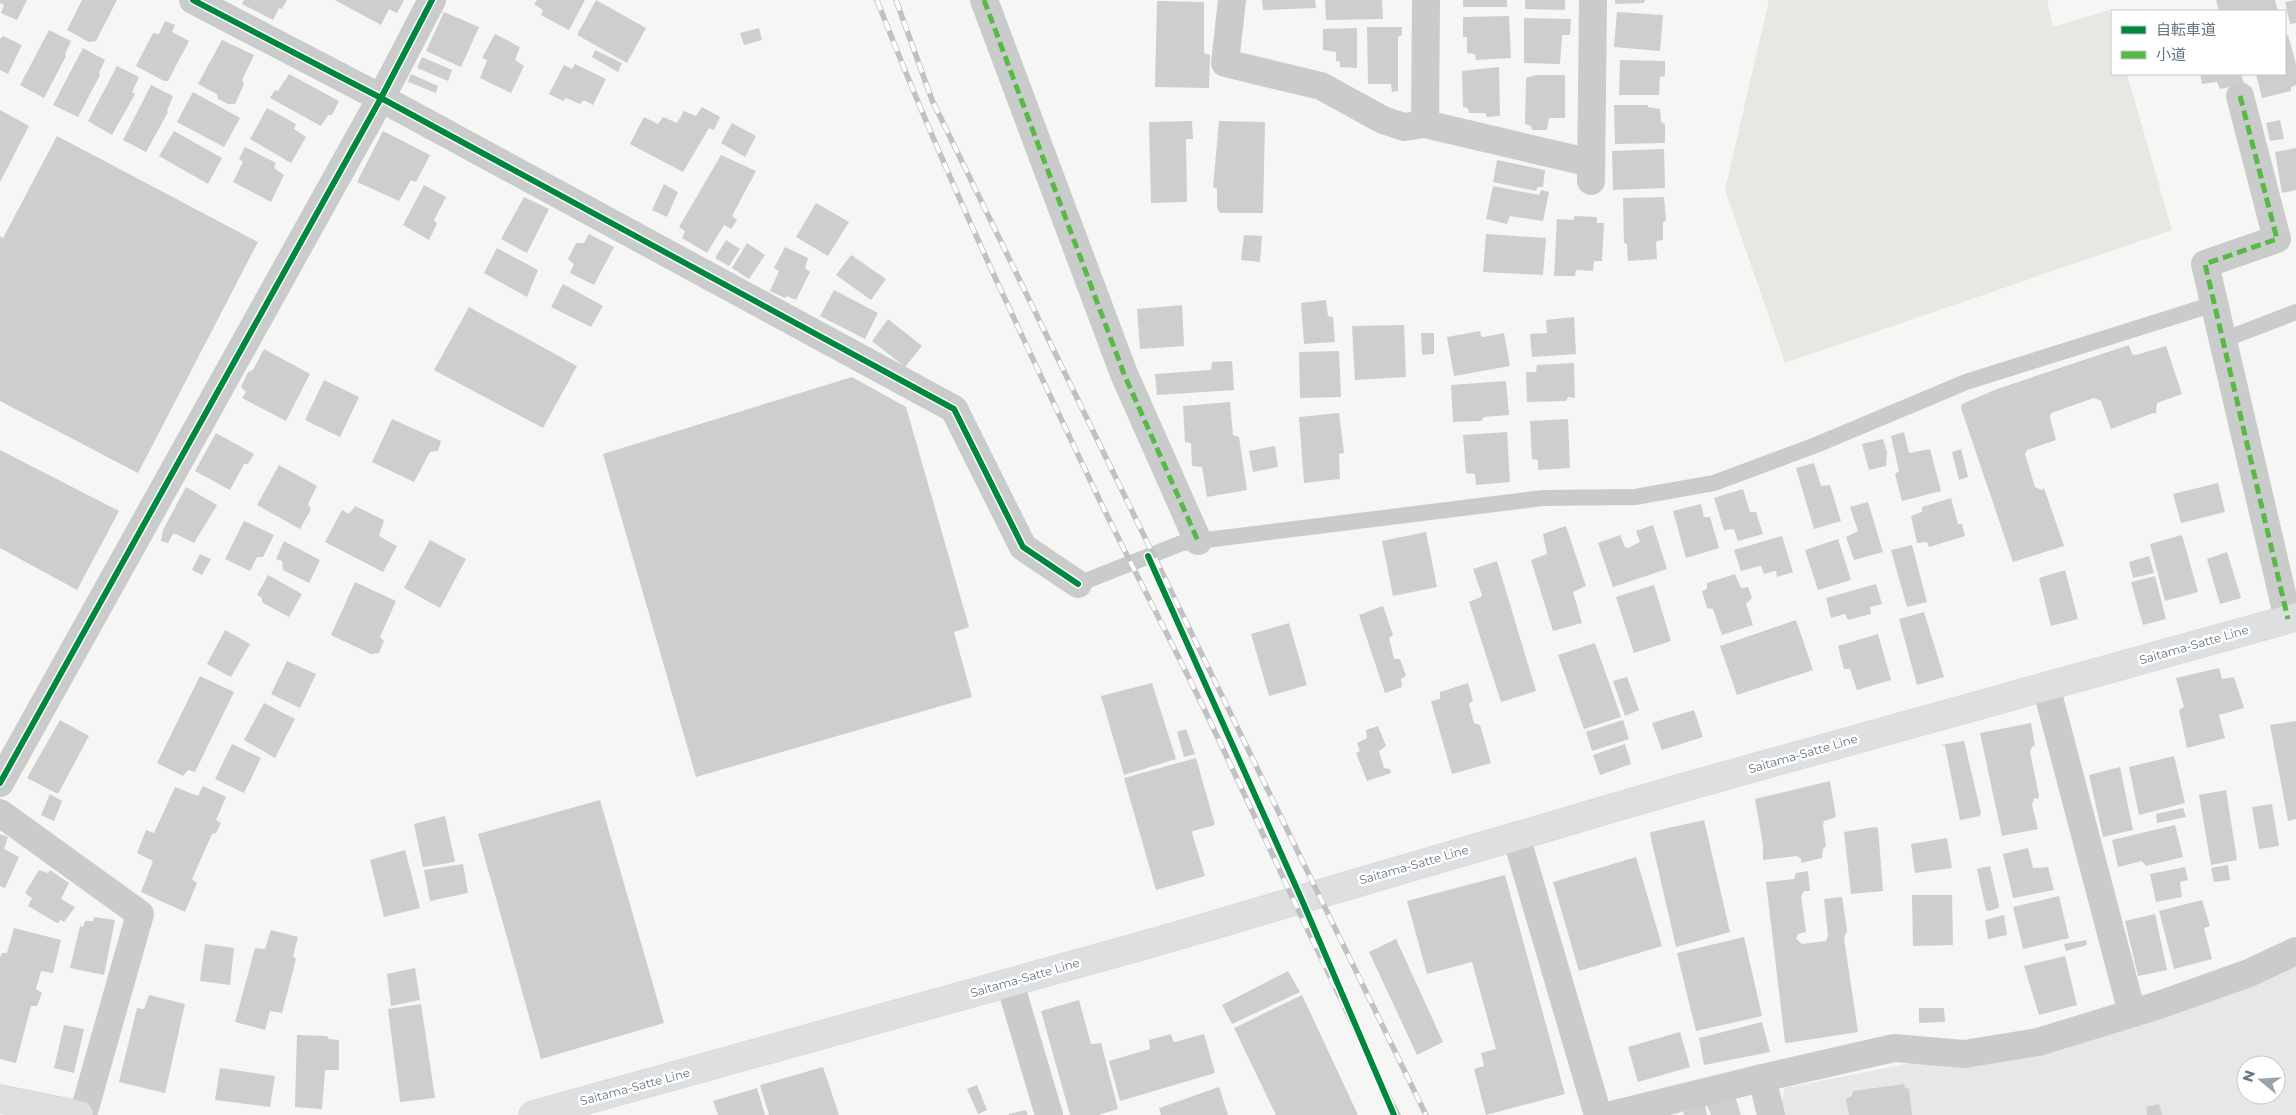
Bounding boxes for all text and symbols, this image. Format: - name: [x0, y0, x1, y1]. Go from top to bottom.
- legend: [2111, 10, 2286, 75]
- text: 自転車道: [2156, 20, 2216, 39]
- text: 小道: [2156, 45, 2186, 64]
- street label: Saitama-Satte Line: [2137, 622, 2250, 667]
- street label: Saitama-Satte Line: [1746, 731, 1859, 776]
- street label: Saitama-Satte Line: [1357, 842, 1470, 887]
- street label: Saitama-Satte Line: [968, 955, 1081, 1000]
- north arrow: [2236, 1055, 2286, 1105]
- street label: Saitama-Satte Line: [578, 1065, 692, 1108]
- text: N: [2238, 1068, 2259, 1084]

